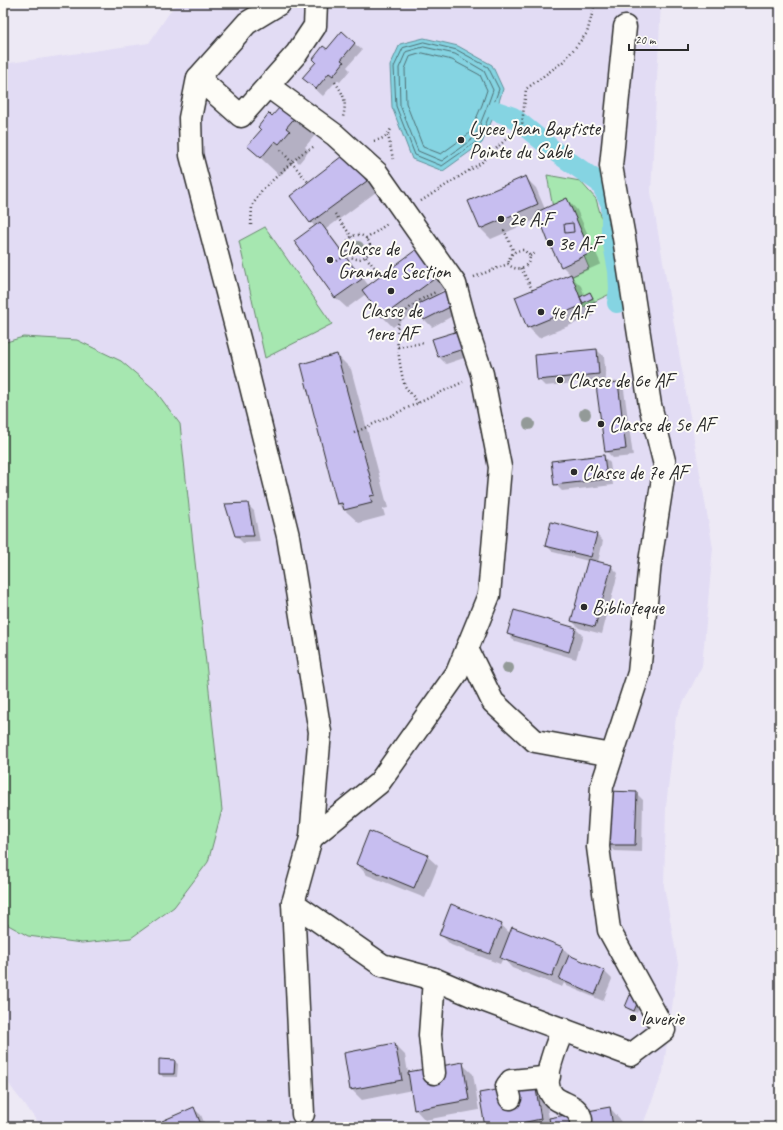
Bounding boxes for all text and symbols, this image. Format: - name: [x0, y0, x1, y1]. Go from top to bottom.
- scale bar: [629, 26, 688, 52]
- text: 20 m: [635, 32, 657, 48]
- place label: Lycee Jean Baptiste Pointe du Sable: [469, 116, 602, 164]
- marker: Lycee Jean Baptiste Pointe du Sable: [456, 135, 466, 145]
- place label: 2e A.F: [509, 207, 556, 232]
- marker: 2e A.F: [496, 214, 506, 224]
- place label: 3e A.F: [558, 231, 605, 256]
- place label: Classe de Grannde Section: [338, 236, 451, 284]
- marker: 3e A.F: [545, 238, 555, 248]
- marker: Classe de Grannde Section: [325, 255, 335, 265]
- marker: Classe de 1ere AF: [386, 286, 396, 296]
- place label: Classe de 1ere AF: [361, 298, 423, 346]
- place label: 4e A.F: [549, 300, 596, 325]
- marker: 4e A.F: [536, 307, 546, 317]
- place label: Classe de 6e AF: [568, 368, 677, 393]
- marker: Classe de 6e AF: [555, 375, 565, 385]
- place label: Classe de 5e AF: [609, 412, 718, 437]
- marker: Classe de 5e AF: [596, 419, 606, 429]
- place label: Classe de 7e AF: [582, 460, 691, 485]
- marker: Classe de 7e AF: [569, 467, 579, 477]
- place label: Biblioteque: [592, 595, 665, 620]
- marker: Biblioteque: [579, 602, 589, 612]
- place label: laverie: [641, 1006, 685, 1031]
- marker: laverie: [628, 1013, 638, 1023]

